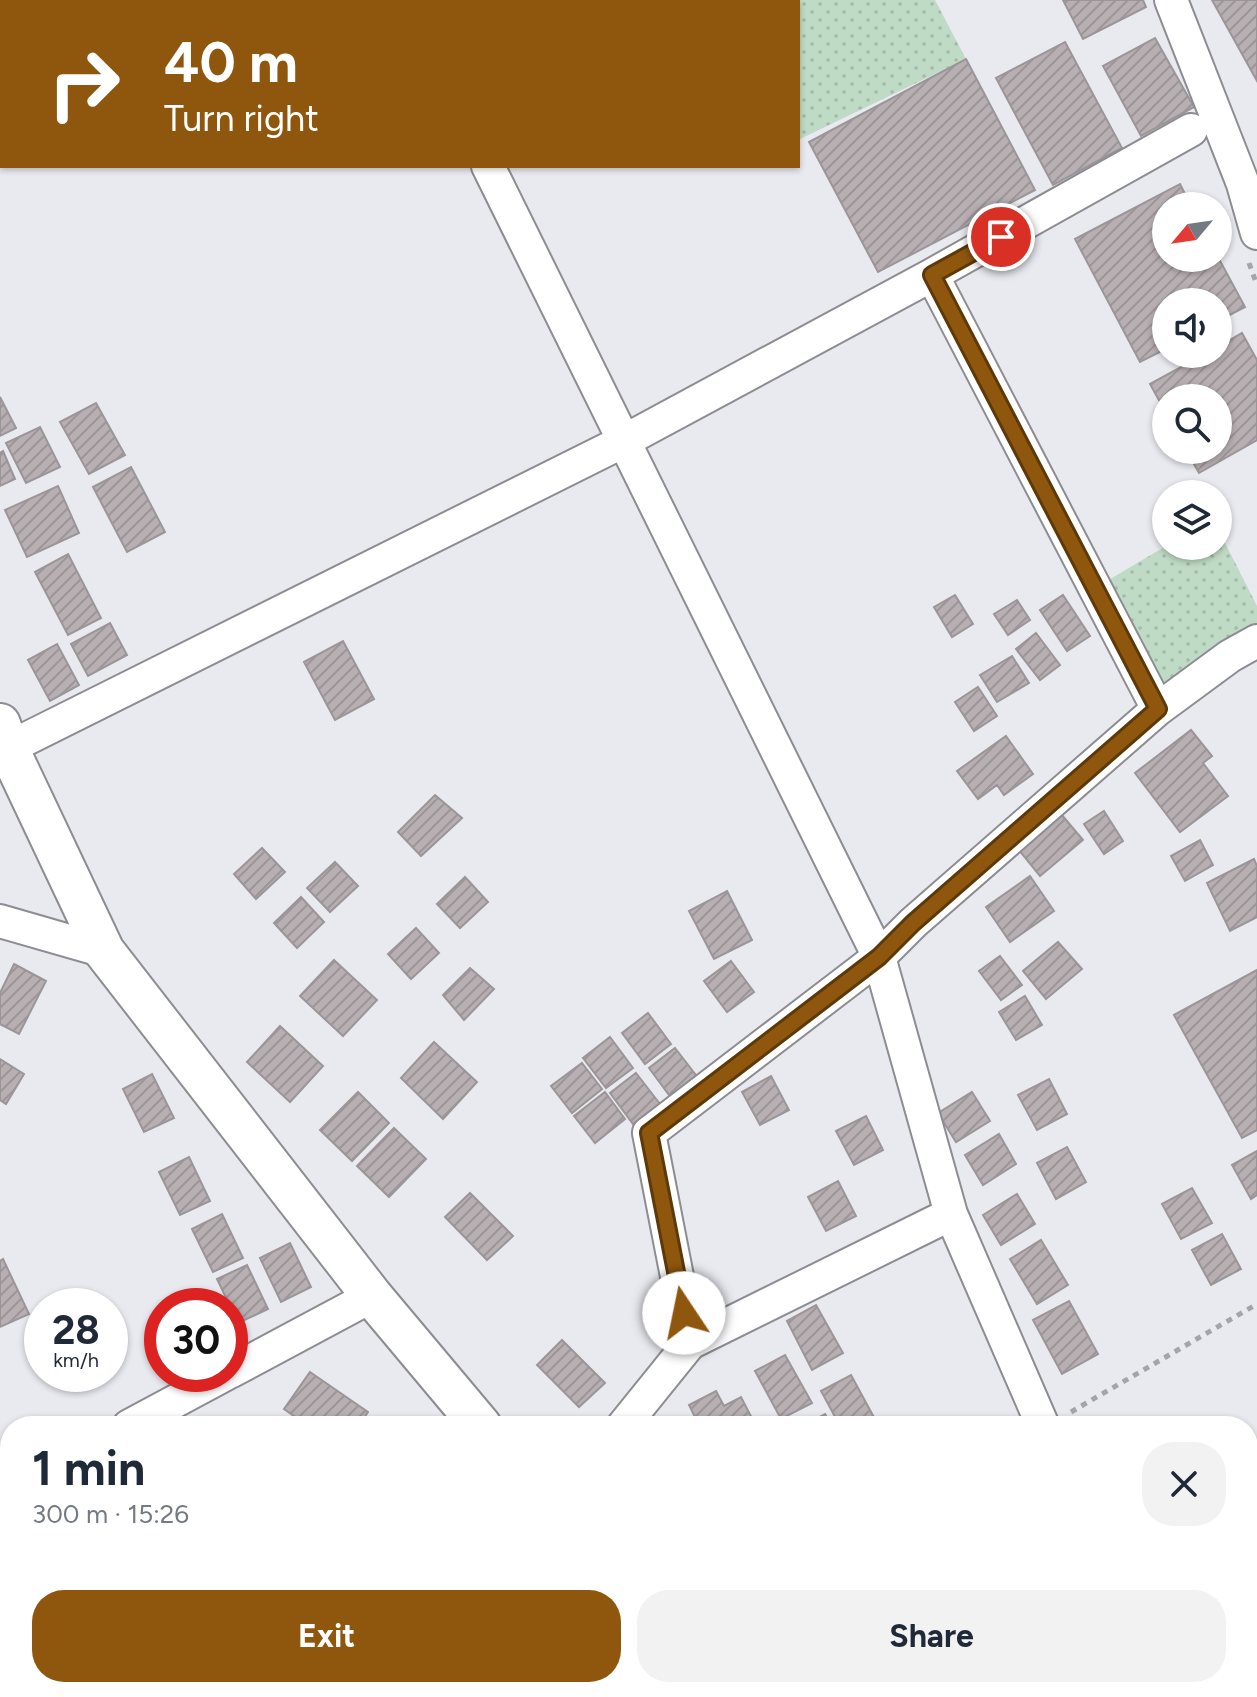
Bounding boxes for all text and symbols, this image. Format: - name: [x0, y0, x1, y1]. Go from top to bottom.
- text: 40 m: [164, 29, 298, 96]
- icon: right: [32, 32, 136, 136]
- text: Turn right: [164, 97, 319, 140]
- north arrow: [1152, 192, 1232, 272]
- map controls: [1152, 192, 1232, 560]
- pin: [967, 203, 1035, 271]
- icon: arrive: [979, 215, 1023, 259]
- button: sound: [1152, 288, 1232, 368]
- button: search: [1152, 384, 1232, 464]
- button: layers: [1152, 480, 1232, 560]
- position arrow: [642, 1271, 726, 1355]
- speed limit sign: 30: [144, 1288, 248, 1392]
- text: 28: [52, 1306, 100, 1354]
- text: km/h: [53, 1348, 99, 1372]
- text: 1 min: [32, 1439, 145, 1497]
- button: close: [1142, 1442, 1226, 1526]
- text: 300 m · 15:26: [32, 1498, 189, 1530]
- button: Exit: [32, 1590, 621, 1682]
- button: Share: [637, 1590, 1226, 1682]

